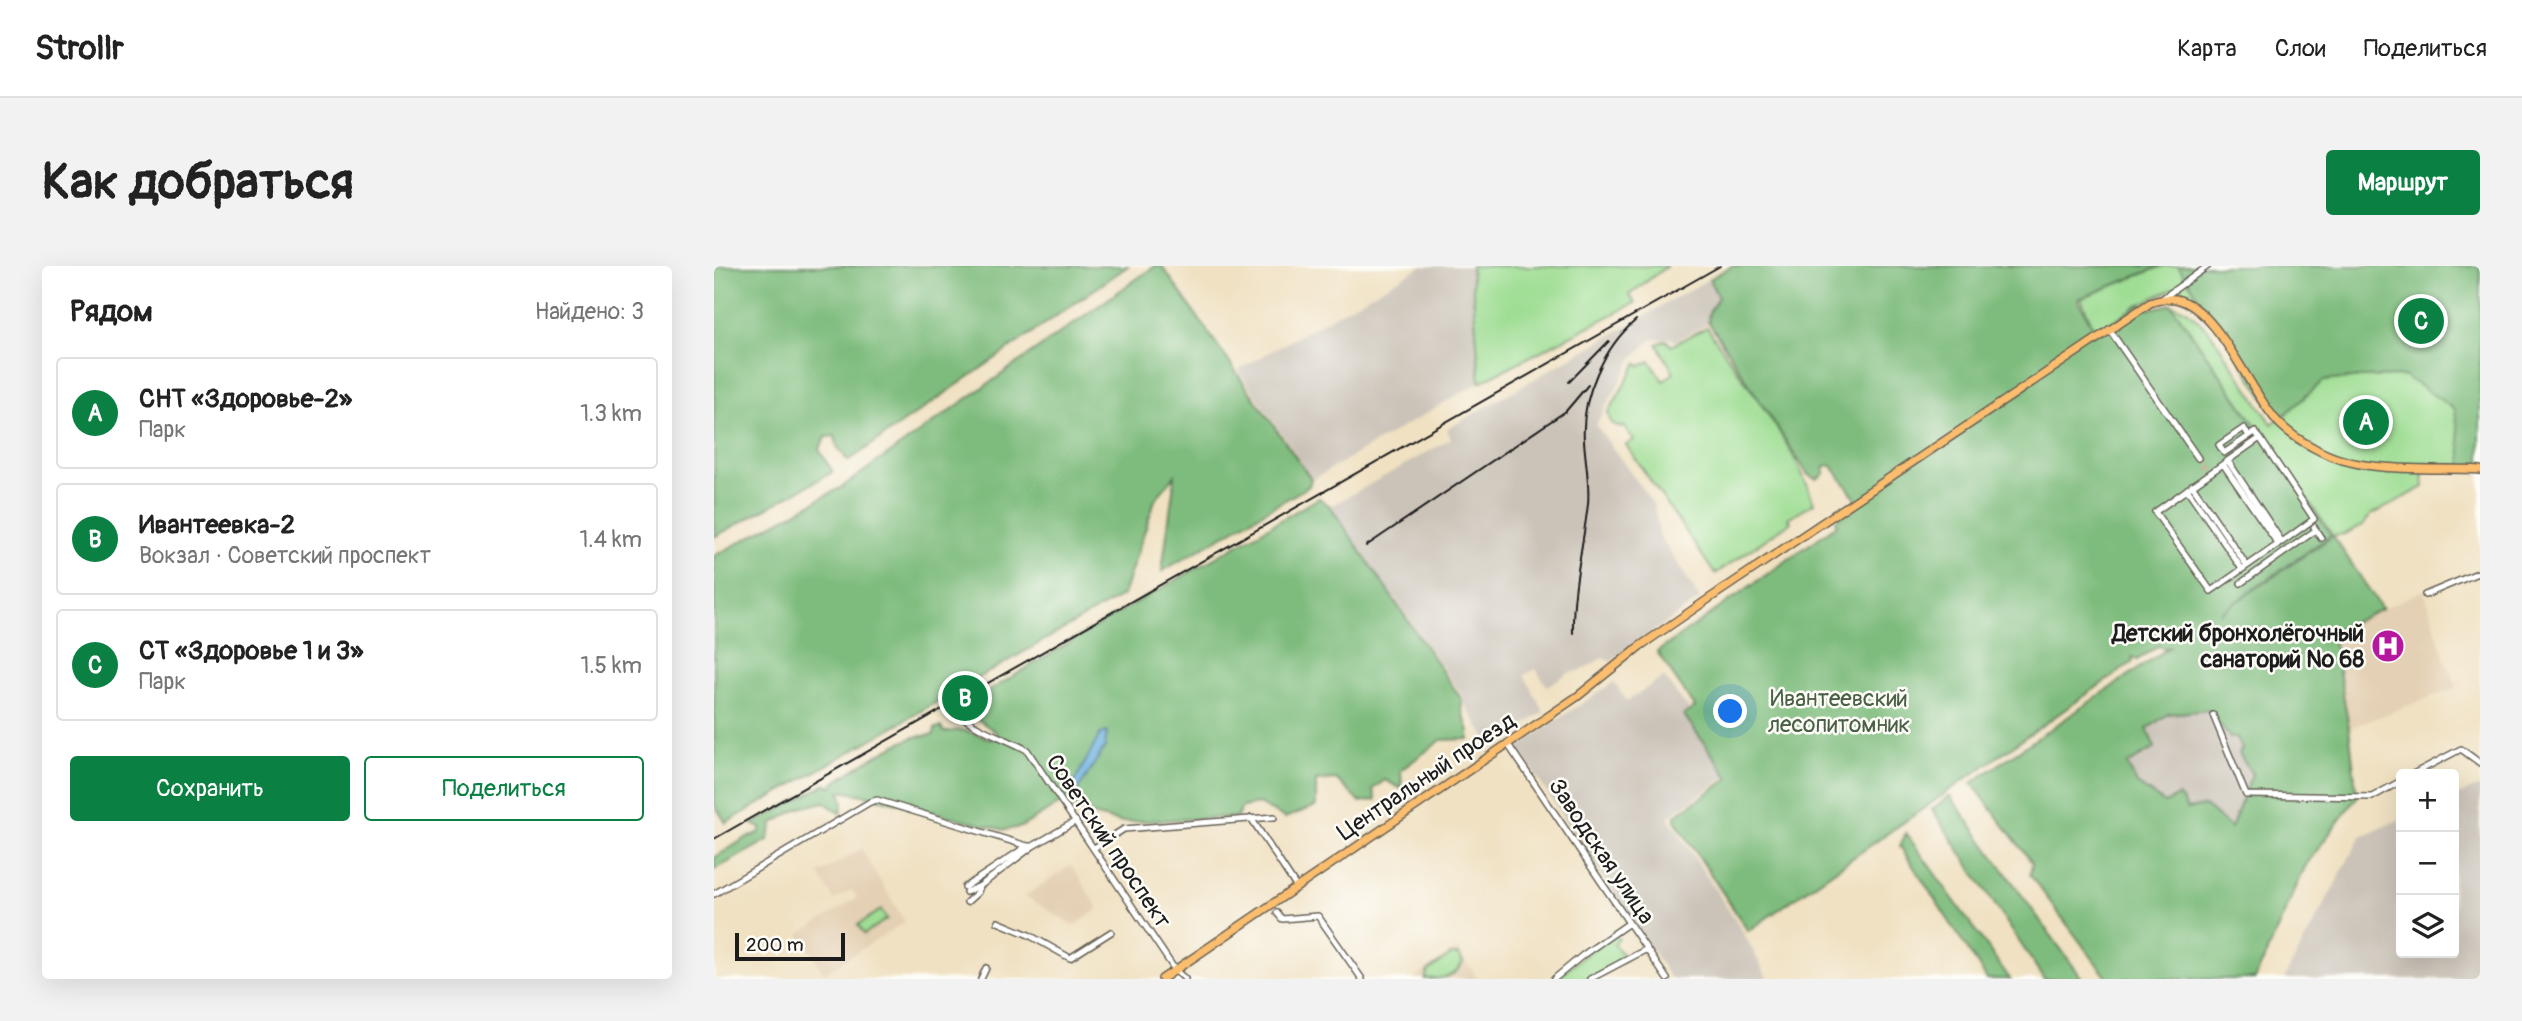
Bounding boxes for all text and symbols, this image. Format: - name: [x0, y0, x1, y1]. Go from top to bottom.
- text: Strollr: [35, 28, 124, 69]
- text: Карта: [2177, 34, 2237, 63]
- text: Слои: [2275, 34, 2326, 63]
- text: Поделиться: [2364, 34, 2487, 63]
- button: Маршрут: [2326, 150, 2480, 215]
- text: Как добраться: [42, 152, 354, 213]
- text: Рядом: [70, 293, 153, 330]
- pin: C: [2398, 295, 2444, 347]
- text: Найдено: 3: [535, 297, 644, 326]
- text: СНТ «Здоровье-2»: [139, 383, 352, 415]
- pin: A: [2343, 396, 2389, 448]
- text: A: [88, 399, 102, 428]
- text: 1.3 km: [580, 399, 642, 428]
- text: Парк: [139, 415, 186, 444]
- text: Ивантеевка-2: [139, 509, 295, 541]
- text: B: [88, 525, 102, 554]
- text: 1.4 km: [580, 525, 642, 554]
- text: Вокзал · Советский проспект: [139, 541, 431, 570]
- place label: Детский бронхолёгочный санаторий № 68: [2110, 619, 2364, 674]
- hospital icon: Детский бронхолёгочный санаторий № 68: [2369, 627, 2407, 665]
- text: СТ «Здоровье 1 и 3»: [139, 635, 363, 667]
- text: C: [88, 651, 102, 680]
- text: 1.5 km: [580, 651, 642, 680]
- text: Парк: [139, 667, 186, 696]
- pin: B: [942, 672, 988, 724]
- park label: Ивантеевский лесопитомник: [1768, 684, 1910, 739]
- your location: [1713, 694, 1747, 728]
- street label: Центральный проезд: [1332, 706, 1521, 847]
- street label: Советский проспект: [1040, 749, 1178, 934]
- button: Сохранить: [70, 756, 350, 821]
- button: Поделиться: [364, 756, 644, 821]
- map controls: [2396, 769, 2459, 958]
- button: +: [2396, 769, 2459, 832]
- street label: Заводская улица: [1542, 773, 1661, 930]
- button: −: [2396, 832, 2459, 895]
- button: layers: [2396, 895, 2459, 958]
- scale bar: [735, 930, 845, 962]
- text: 200 m: [746, 933, 804, 957]

